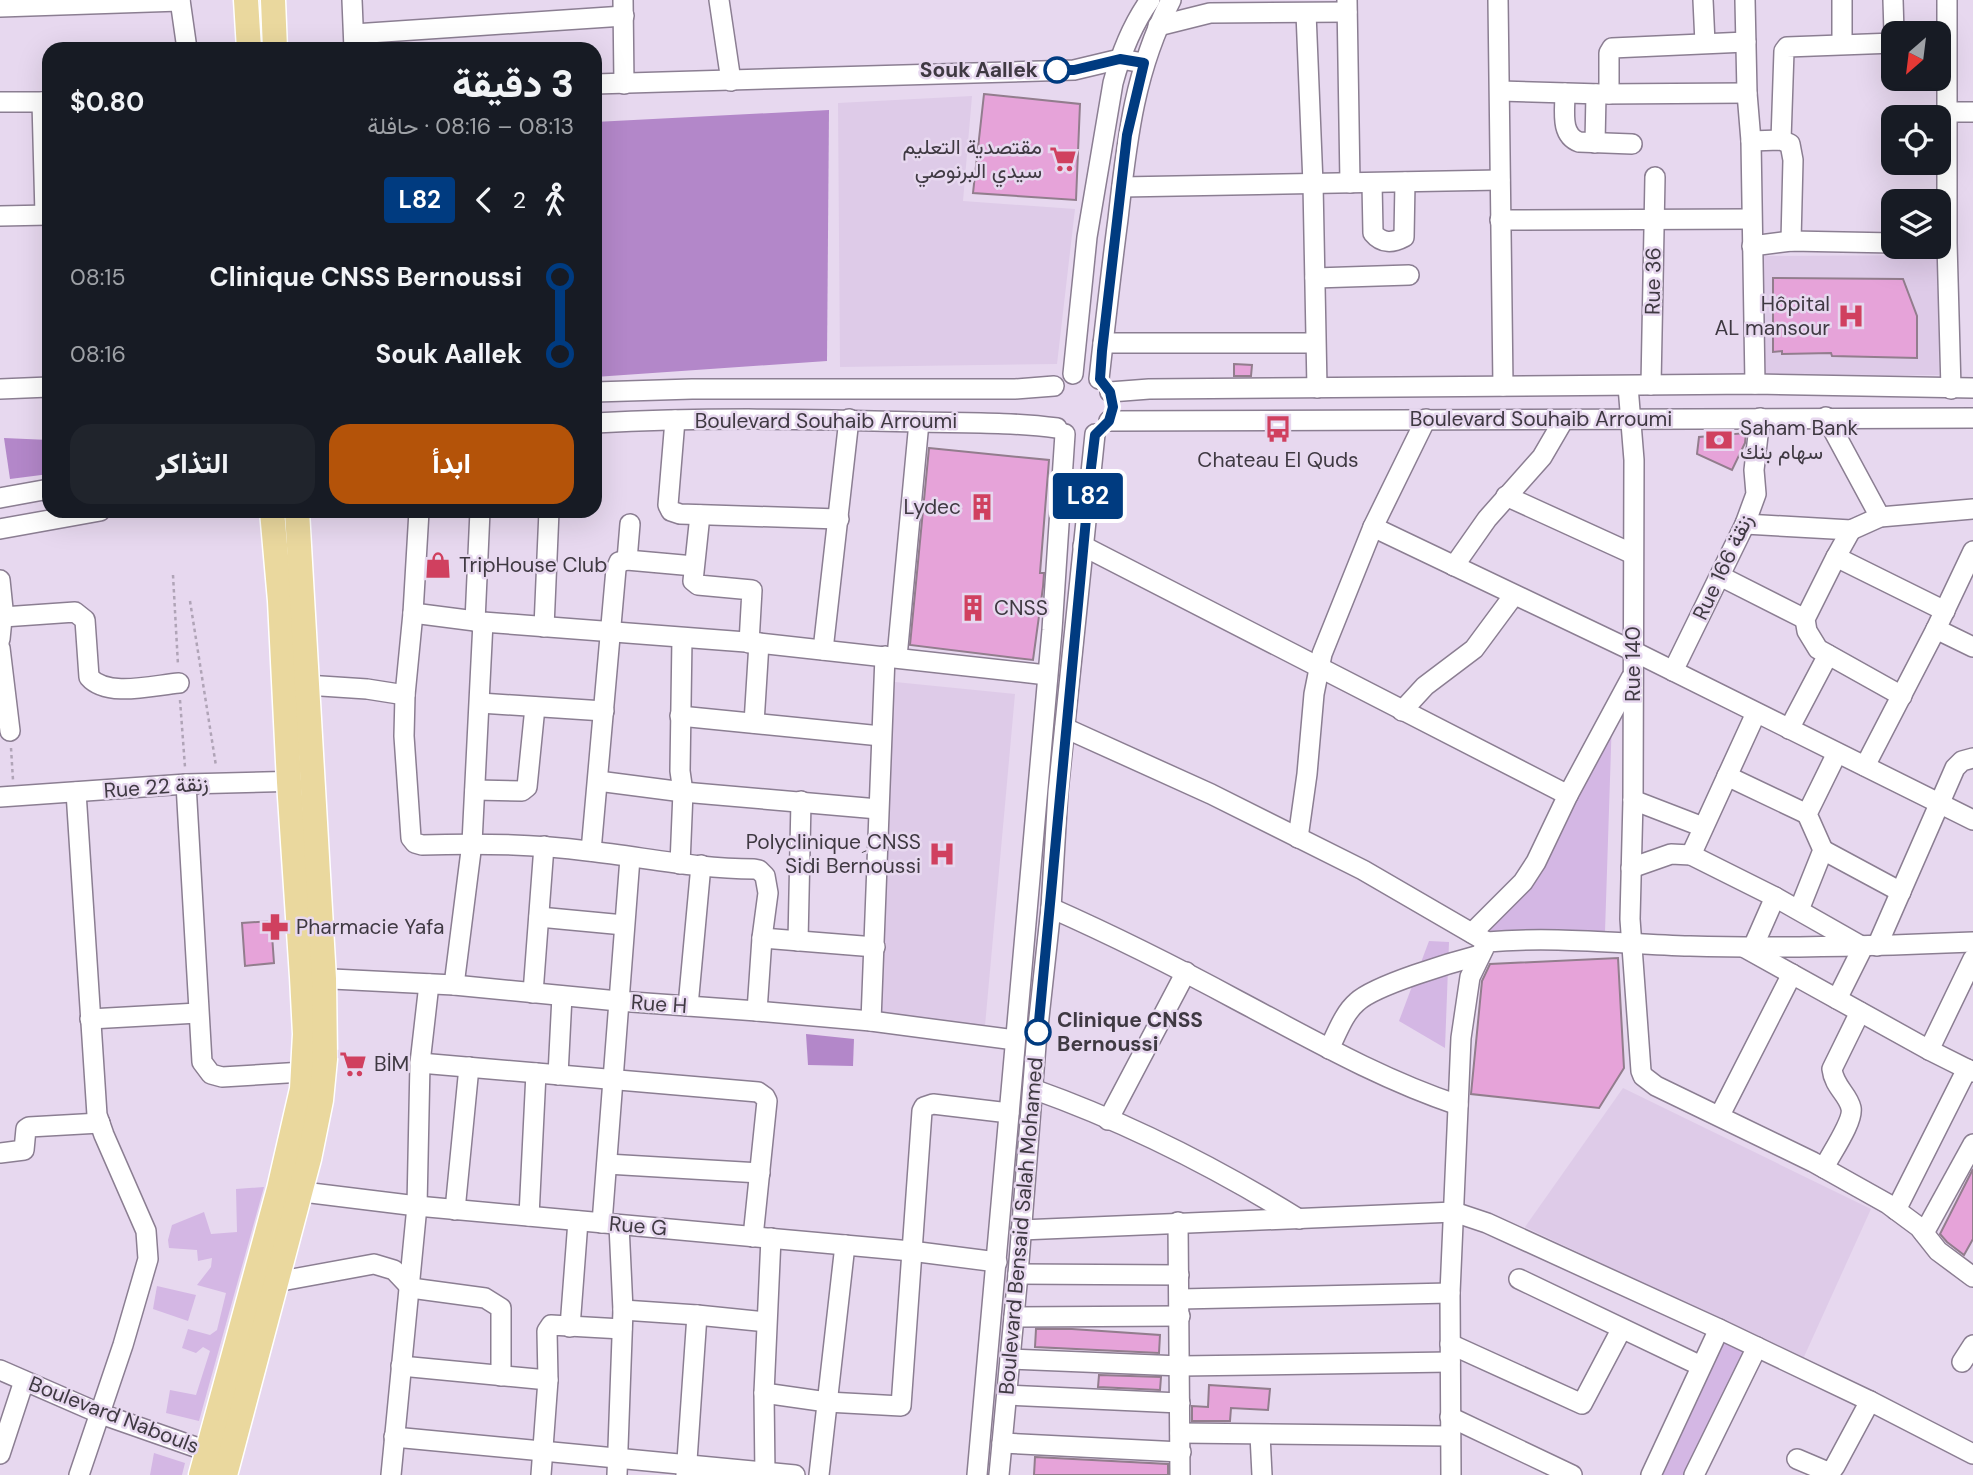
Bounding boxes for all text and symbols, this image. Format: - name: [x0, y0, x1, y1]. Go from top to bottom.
- north arrow: [1881, 21, 1951, 91]
- map controls: [1881, 21, 1951, 259]
- place label: Souk Aallek: [920, 56, 1038, 84]
- marker: Souk Aallek: [1044, 57, 1070, 83]
- text: 3 دقيقة: [452, 59, 574, 109]
- text: $0.80: [70, 85, 144, 119]
- button: locate: [1881, 105, 1951, 175]
- text: 08:13 – 08:16 · حافلة: [367, 111, 574, 141]
- place label: مقتصدية التعليم سيدي البرنوصي: [903, 133, 1042, 188]
- supermarket icon: مقتصدية التعليم سيدي البرنوصي: [1048, 144, 1078, 174]
- icon: back: [465, 181, 503, 219]
- icon: walk: [536, 181, 574, 219]
- text: L82: [398, 184, 441, 215]
- text: 2: [513, 185, 526, 215]
- button: layers: [1881, 189, 1951, 259]
- street label: Rue 36: [1638, 247, 1668, 315]
- text: Clinique CNSS Bernoussi: [210, 260, 522, 294]
- text: 08:15: [70, 262, 126, 292]
- place label: Hôpital AL mansour: [1714, 290, 1830, 342]
- hospital icon: Hôpital AL mansour: [1836, 301, 1866, 331]
- text: Souk Aallek: [376, 337, 522, 371]
- text: 08:16: [70, 339, 126, 369]
- street label: Boulevard Souhaib Arroumi: [1410, 405, 1672, 433]
- street label: Boulevard Souhaib Arroumi: [695, 407, 957, 435]
- bus stop icon: Chateau El Quds: [1263, 414, 1293, 444]
- place label: Saham Bank سهام بنك: [1740, 414, 1859, 466]
- button: التذاكر: [70, 424, 315, 504]
- button: ابدأ: [329, 424, 574, 504]
- bank icon: Saham Bank سهام بنك: [1704, 425, 1734, 455]
- place label: Chateau El Quds: [1197, 446, 1359, 474]
- line badge: L82: [1048, 473, 1128, 519]
- text: L82: [1067, 480, 1109, 511]
- building icon: Lydec: [967, 492, 997, 522]
- place label: Lydec: [903, 493, 961, 521]
- street label: Rue 166 زنقة: [1686, 510, 1760, 624]
- shop icon: TripHouse Club: [423, 550, 453, 580]
- place label: TripHouse Club: [459, 551, 607, 579]
- building icon: CNSS: [958, 593, 988, 623]
- place label: CNSS: [994, 594, 1048, 622]
- street label: Rue 140: [1619, 626, 1647, 702]
- street label: Rue 22 زنقة: [103, 769, 209, 805]
- place label: Polyclinique ِCNSS Sidi Bernoussi: [746, 828, 921, 880]
- hospital icon: Polyclinique ِCNSS Sidi Bernoussi: [927, 839, 957, 869]
- pharmacy icon: Pharmacie Yafa: [260, 912, 290, 942]
- place label: Pharmacie Yafa: [296, 913, 444, 941]
- street label: Rue H: [630, 988, 688, 1020]
- place label: Clinique CNSS Bernoussi: [1057, 1006, 1203, 1058]
- marker: Clinique CNSS Bernoussi: [1025, 1019, 1051, 1045]
- supermarket icon: BİM: [338, 1049, 368, 1079]
- place label: BİM: [374, 1050, 409, 1078]
- street label: Boulevard Bensaid Salah Mohamed: [992, 1056, 1050, 1396]
- street label: Rue G: [608, 1210, 668, 1242]
- street label: Boulevard Nabouls: [25, 1370, 203, 1460]

